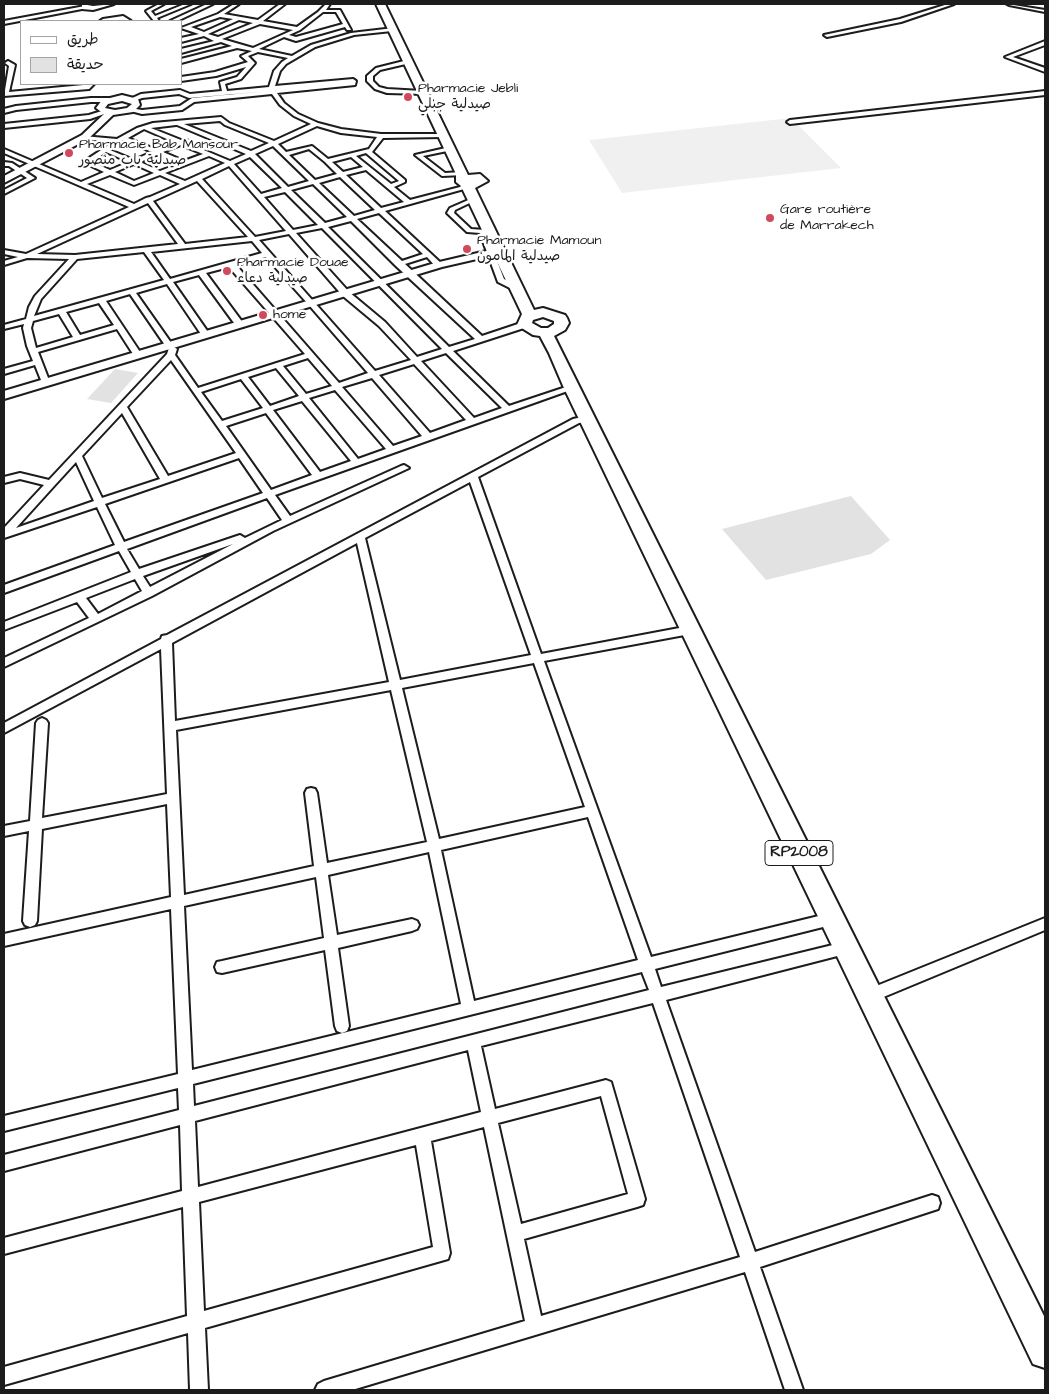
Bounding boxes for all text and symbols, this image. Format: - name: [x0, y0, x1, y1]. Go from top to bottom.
- legend: [20, 20, 182, 85]
- text: طريق: [67, 29, 99, 50]
- text: حديقة: [67, 54, 104, 75]
- place label: Pharmacie Jebli صيدلية جبلي: [418, 81, 518, 114]
- marker: Pharmacie Jebli صيدلية جبلي: [402, 91, 414, 103]
- place label: Pharmacie Bab Mansour صيدلية باب منصور: [79, 137, 238, 170]
- marker: Pharmacie Bab Mansour صيدلية باب منصور: [63, 147, 75, 159]
- place label: Gare routière de Marrakech: [780, 202, 874, 234]
- marker: Gare routière de Marrakech: [764, 212, 776, 224]
- place label: Pharmacie Mamoun صيدلية المامون: [477, 233, 601, 266]
- marker: Pharmacie Mamoun صيدلية المامون: [461, 243, 473, 255]
- place label: Pharmacie Douae صيدلية دعاء: [237, 255, 349, 288]
- marker: Pharmacie Douae صيدلية دعاء: [221, 265, 233, 277]
- place label: home: [273, 307, 306, 323]
- marker: home: [257, 309, 269, 321]
- road number: RP2008: [765, 840, 833, 866]

